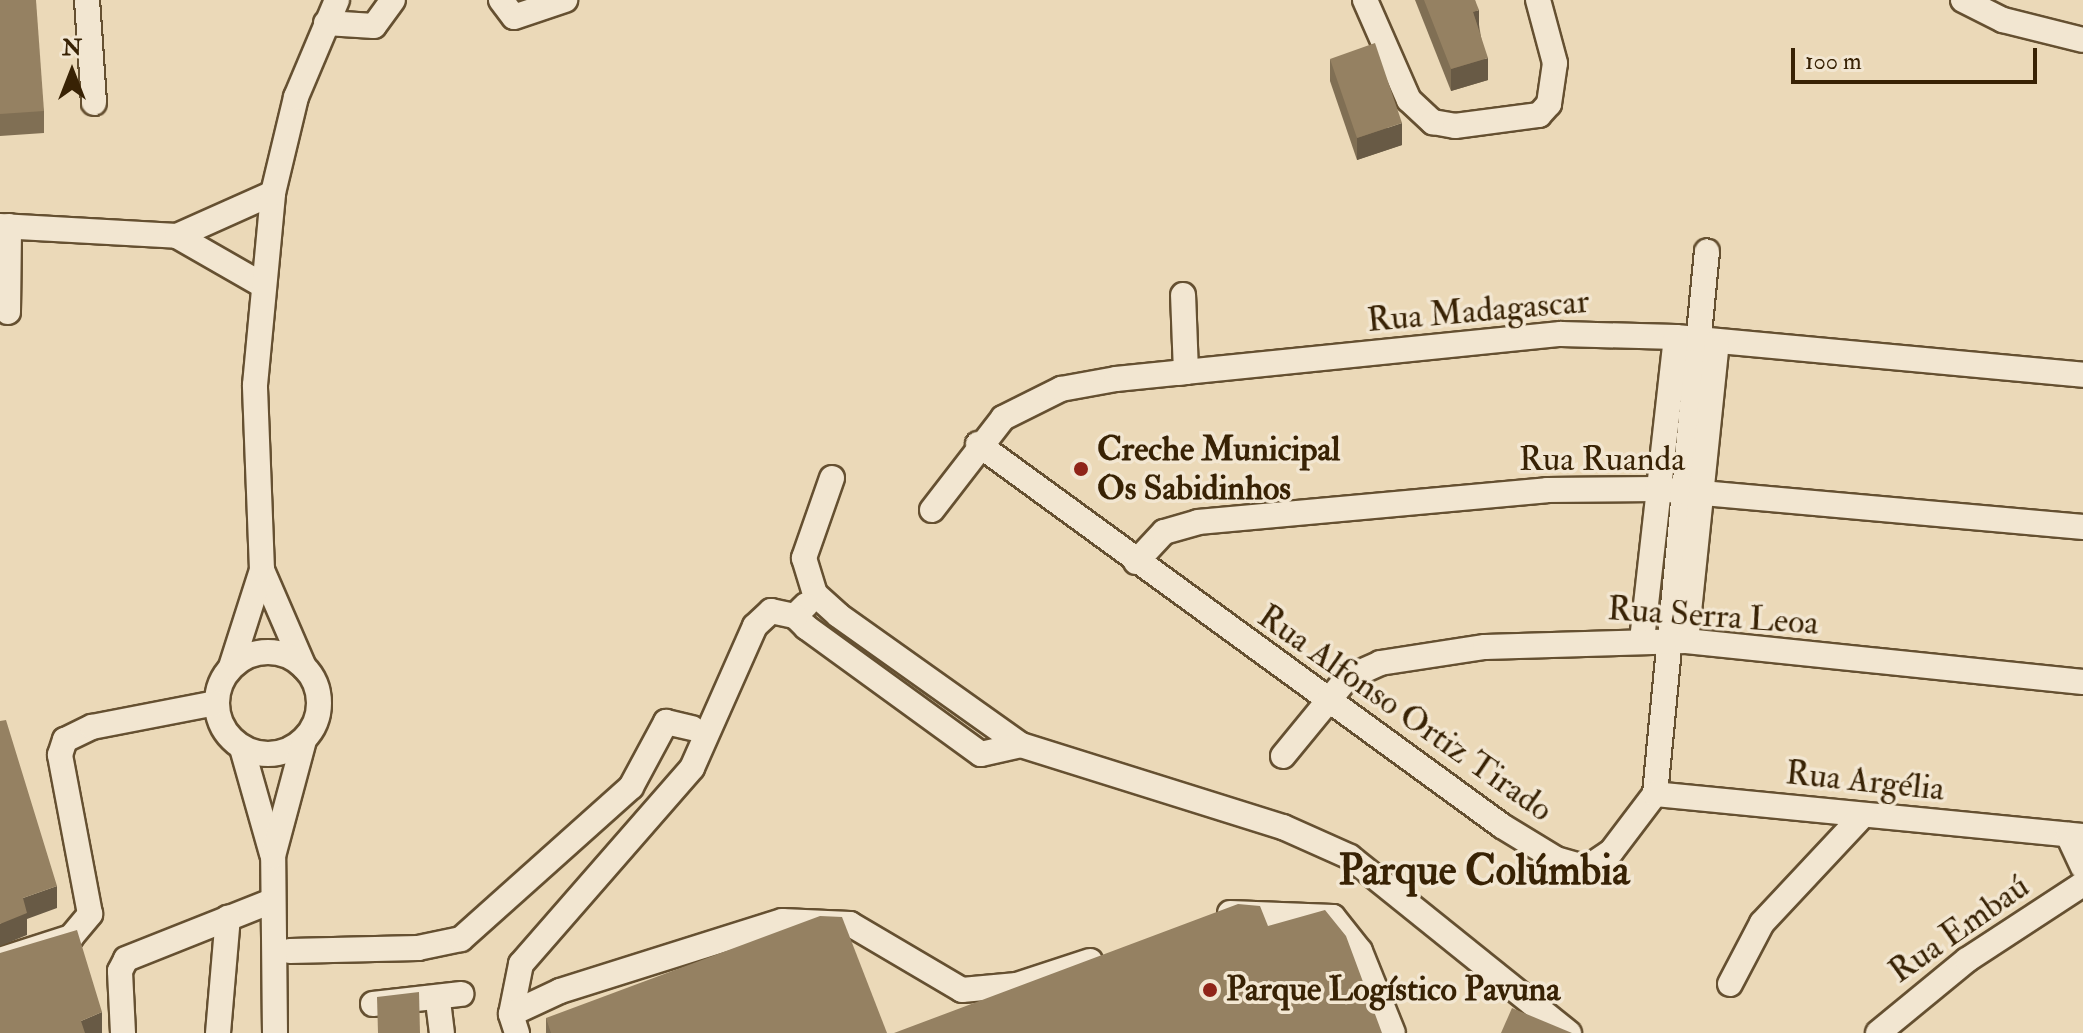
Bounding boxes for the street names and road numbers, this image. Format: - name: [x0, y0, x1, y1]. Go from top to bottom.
- street label: Rua Madagascar: [1365, 281, 1591, 341]
- street label: Rua Ruanda: [1519, 440, 1685, 480]
- street label: Rua Serra Leoa: [1606, 588, 1820, 644]
- street label: Rua Alfonso Ortiz Tirado: [1250, 596, 1560, 830]
- street label: Rua Argélia: [1784, 752, 1946, 810]
- street label: Rua Embaú: [1881, 866, 2037, 992]

